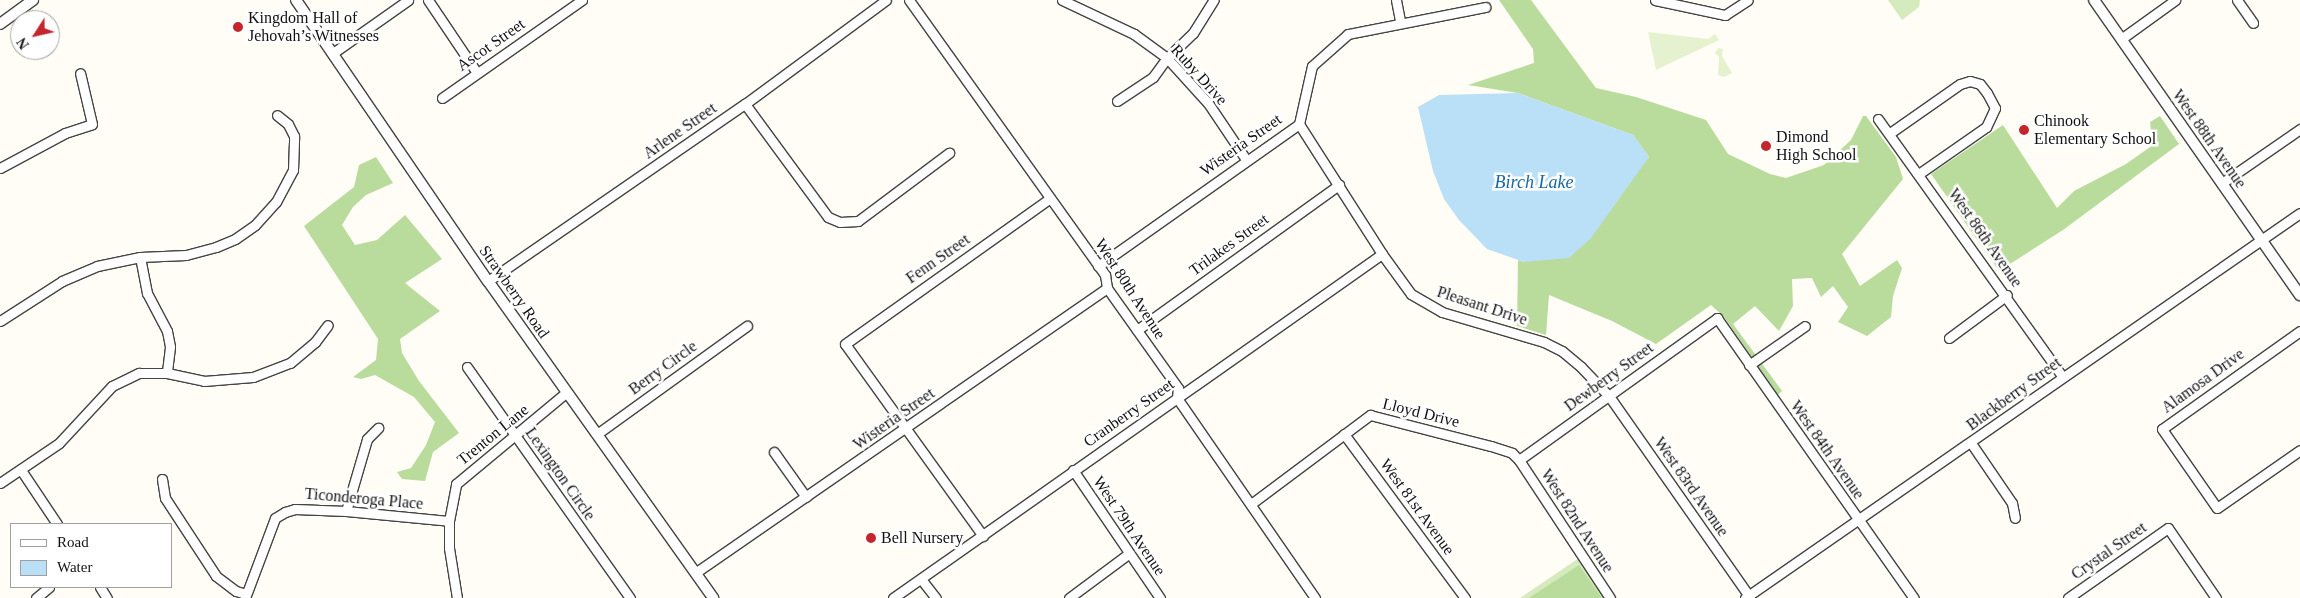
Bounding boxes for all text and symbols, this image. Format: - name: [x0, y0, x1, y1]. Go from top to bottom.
- place label: Kingdom Hall of Jehovah’s Witnesses: [248, 8, 379, 46]
- north arrow: [10, 10, 60, 60]
- street label: Ascot Street: [453, 15, 529, 75]
- marker: Kingdom Hall of Jehovah’s Witnesses: [232, 21, 244, 33]
- text: N: [14, 35, 32, 52]
- street label: Ruby Drive: [1167, 41, 1231, 109]
- street label: West 88th Avenue: [2168, 86, 2250, 192]
- street label: Arlene Street: [640, 99, 720, 163]
- street label: Wisteria Street: [1197, 110, 1285, 180]
- place label: Chinook Elementary School: [2034, 111, 2156, 149]
- marker: Chinook Elementary School: [2018, 124, 2030, 136]
- place label: Dimond High School: [1776, 127, 1856, 165]
- marker: Dimond High School: [1760, 140, 1772, 152]
- water label: Birch Lake: [1495, 171, 1573, 193]
- street label: West 86th Avenue: [1944, 185, 2026, 291]
- street label: Trilakes Street: [1186, 210, 1272, 280]
- street label: Fenn Street: [902, 230, 974, 288]
- street label: West 80th Avenue: [1090, 235, 1170, 343]
- street label: Strawberry Road: [475, 242, 553, 342]
- street label: Pleasant Drive: [1434, 282, 1530, 330]
- street label: Berry Circle: [625, 337, 701, 399]
- street label: Dewberry Street: [1561, 338, 1657, 416]
- street label: Alamosa Drive: [2158, 345, 2248, 417]
- street label: Blackberry Street: [1963, 353, 2065, 435]
- street label: Cranberry Street: [1080, 375, 1178, 451]
- street label: Wisteria Street: [850, 384, 938, 454]
- street label: Lloyd Drive: [1381, 394, 1461, 432]
- street label: West 84th Avenue: [1786, 397, 1868, 503]
- street label: Trenton Lane: [454, 400, 532, 470]
- street label: Lexington Circle: [521, 424, 599, 524]
- street label: West 83rd Avenue: [1649, 433, 1733, 541]
- street label: West 81st Avenue: [1375, 455, 1459, 559]
- street label: West 82nd Avenue: [1536, 465, 1618, 577]
- street label: West 79th Avenue: [1088, 472, 1170, 580]
- street label: Ticonderoga Place: [304, 484, 424, 514]
- street label: Crystal Street: [2068, 518, 2150, 584]
- legend: [10, 523, 172, 588]
- place label: Bell Nursery: [881, 528, 963, 548]
- marker: Bell Nursery: [865, 532, 877, 544]
- text: Road: [57, 534, 89, 550]
- text: Water: [57, 559, 92, 575]

